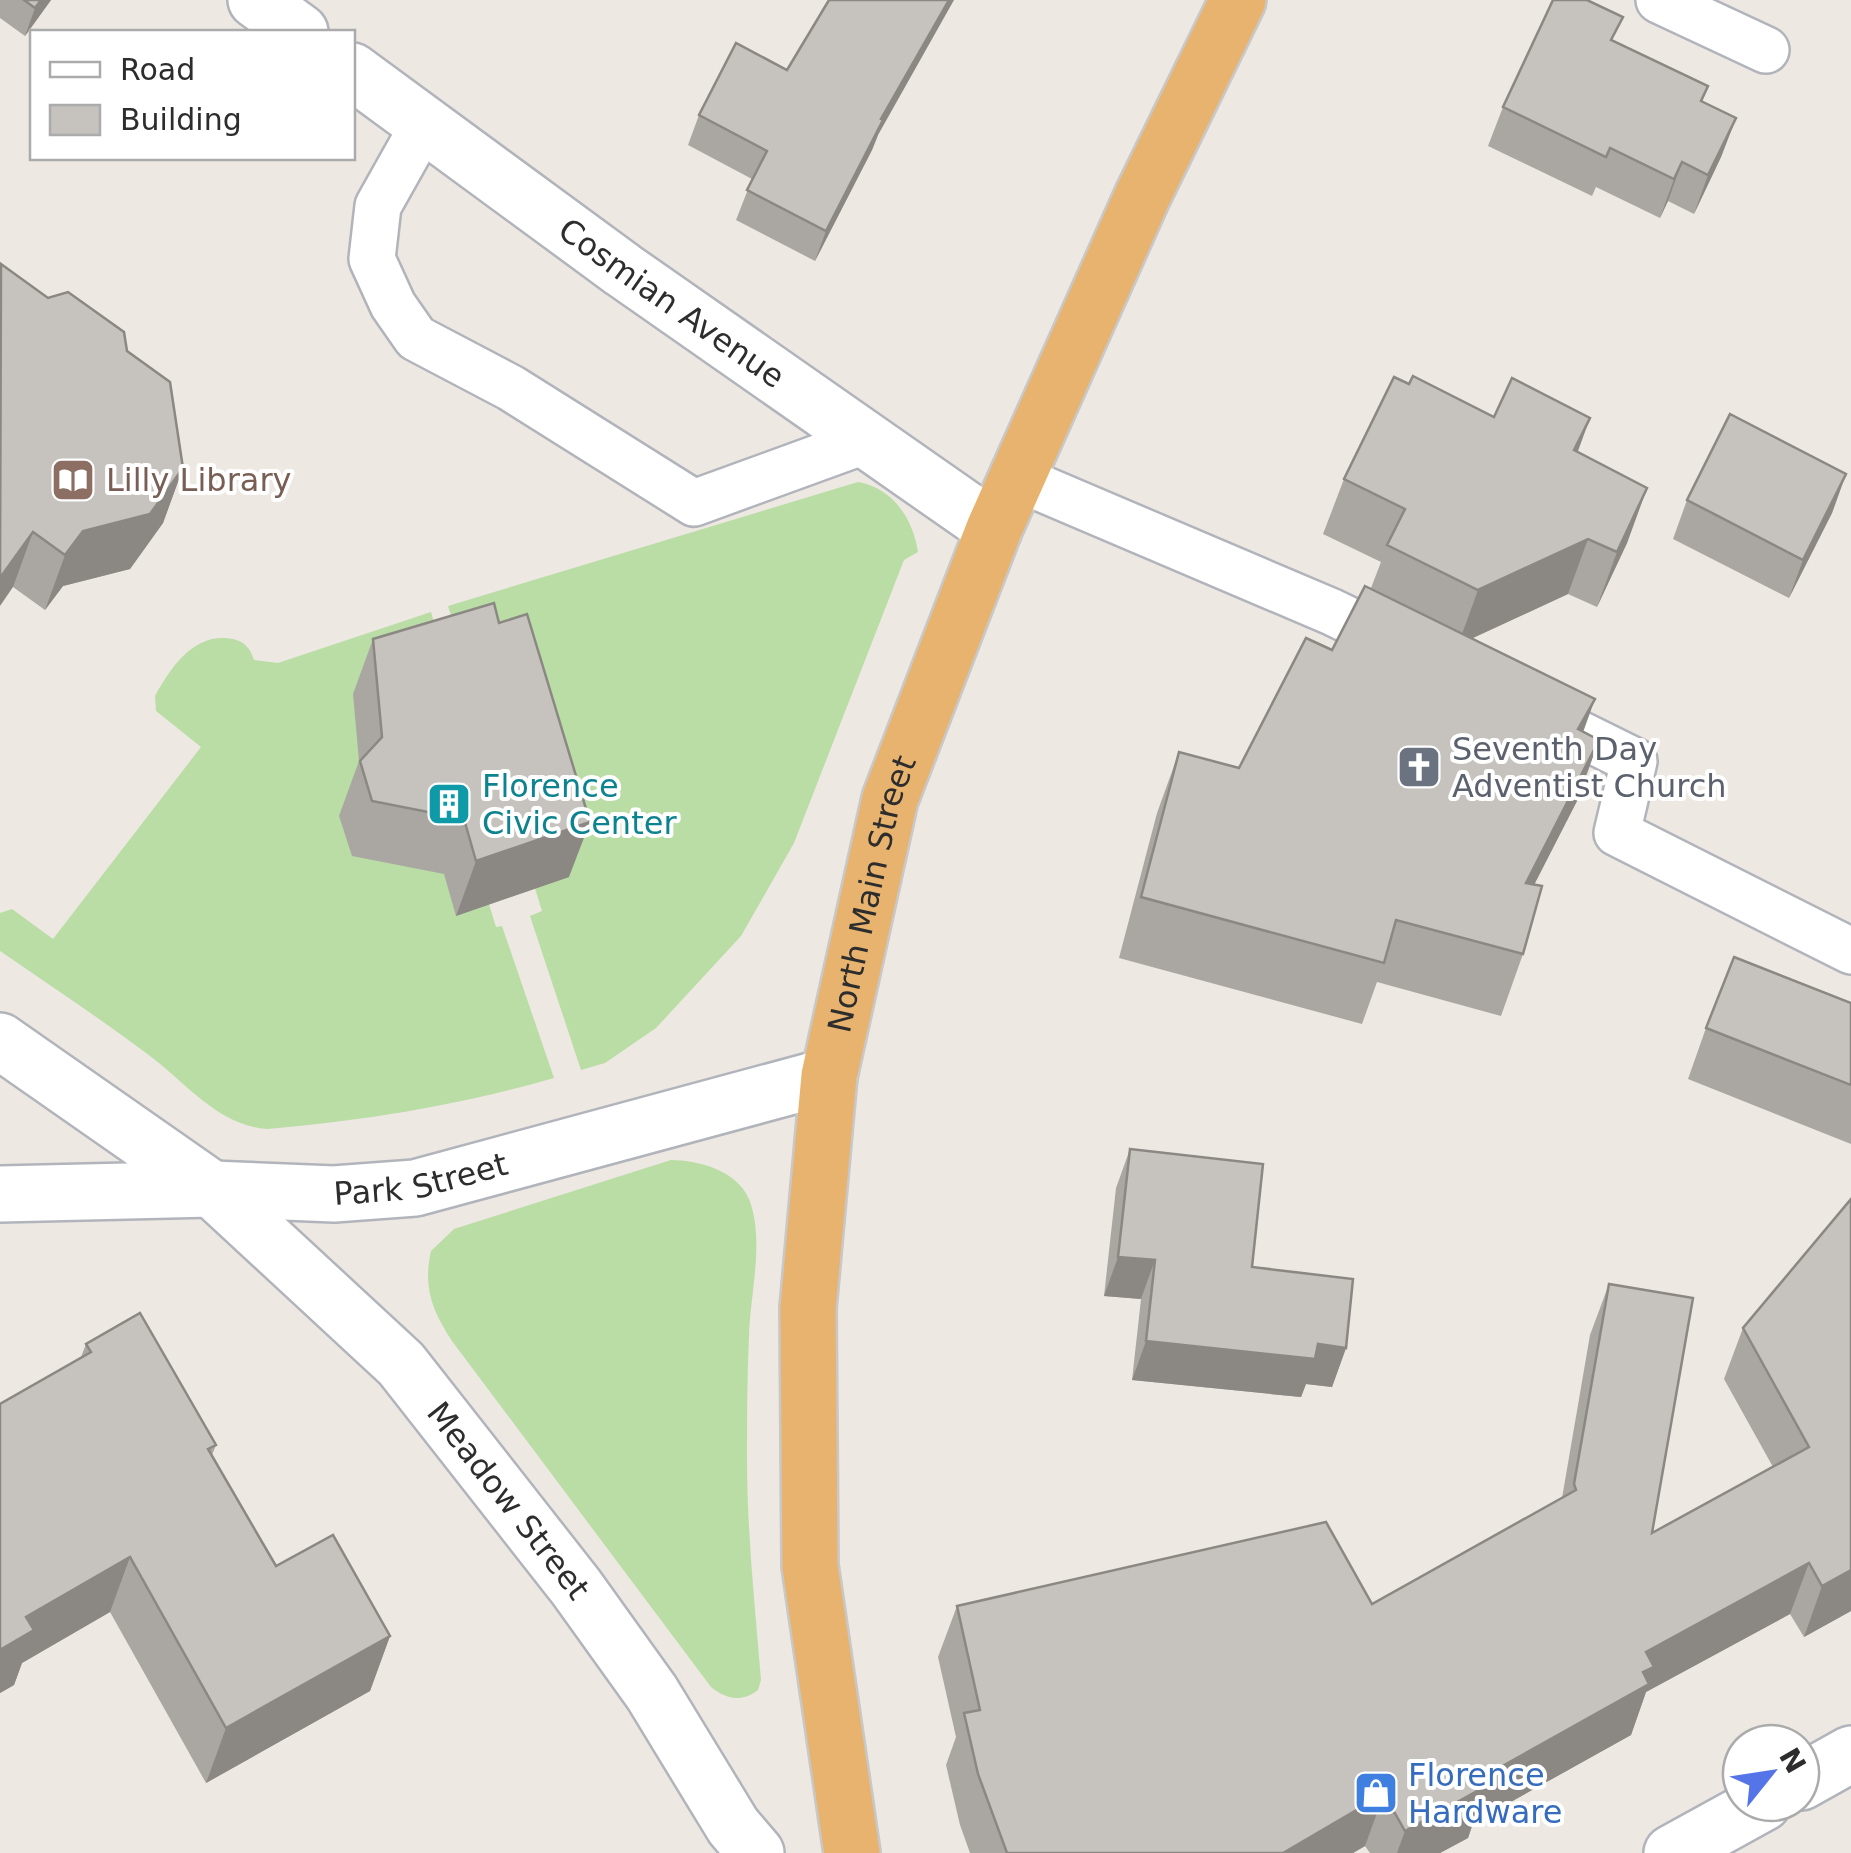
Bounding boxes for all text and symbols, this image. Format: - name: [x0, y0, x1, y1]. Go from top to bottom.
- legend: [30, 30, 355, 160]
- text: Road: [120, 52, 195, 87]
- text: Building: [120, 102, 242, 137]
- street label: Cosmian Avenue: [551, 210, 792, 396]
- library icon: Lilly Library: [50, 457, 96, 503]
- place label: Lilly Library: [106, 461, 292, 499]
- place label: Seventh Day Adventist Church: [1452, 730, 1727, 805]
- church icon: Seventh Day Adventist Church: [1396, 744, 1442, 790]
- street label: North Main Street: [820, 750, 924, 1036]
- place label: Florence Civic Center: [482, 767, 677, 842]
- building icon: Florence Civic Center: [426, 781, 472, 827]
- street label: Park Street: [332, 1145, 512, 1213]
- street label: Meadow Street: [419, 1395, 598, 1607]
- north arrow: [1721, 1723, 1821, 1823]
- text: N: [1772, 1742, 1812, 1779]
- place label: Florence Hardware: [1408, 1756, 1563, 1831]
- shop icon: Florence Hardware: [1353, 1770, 1399, 1816]

